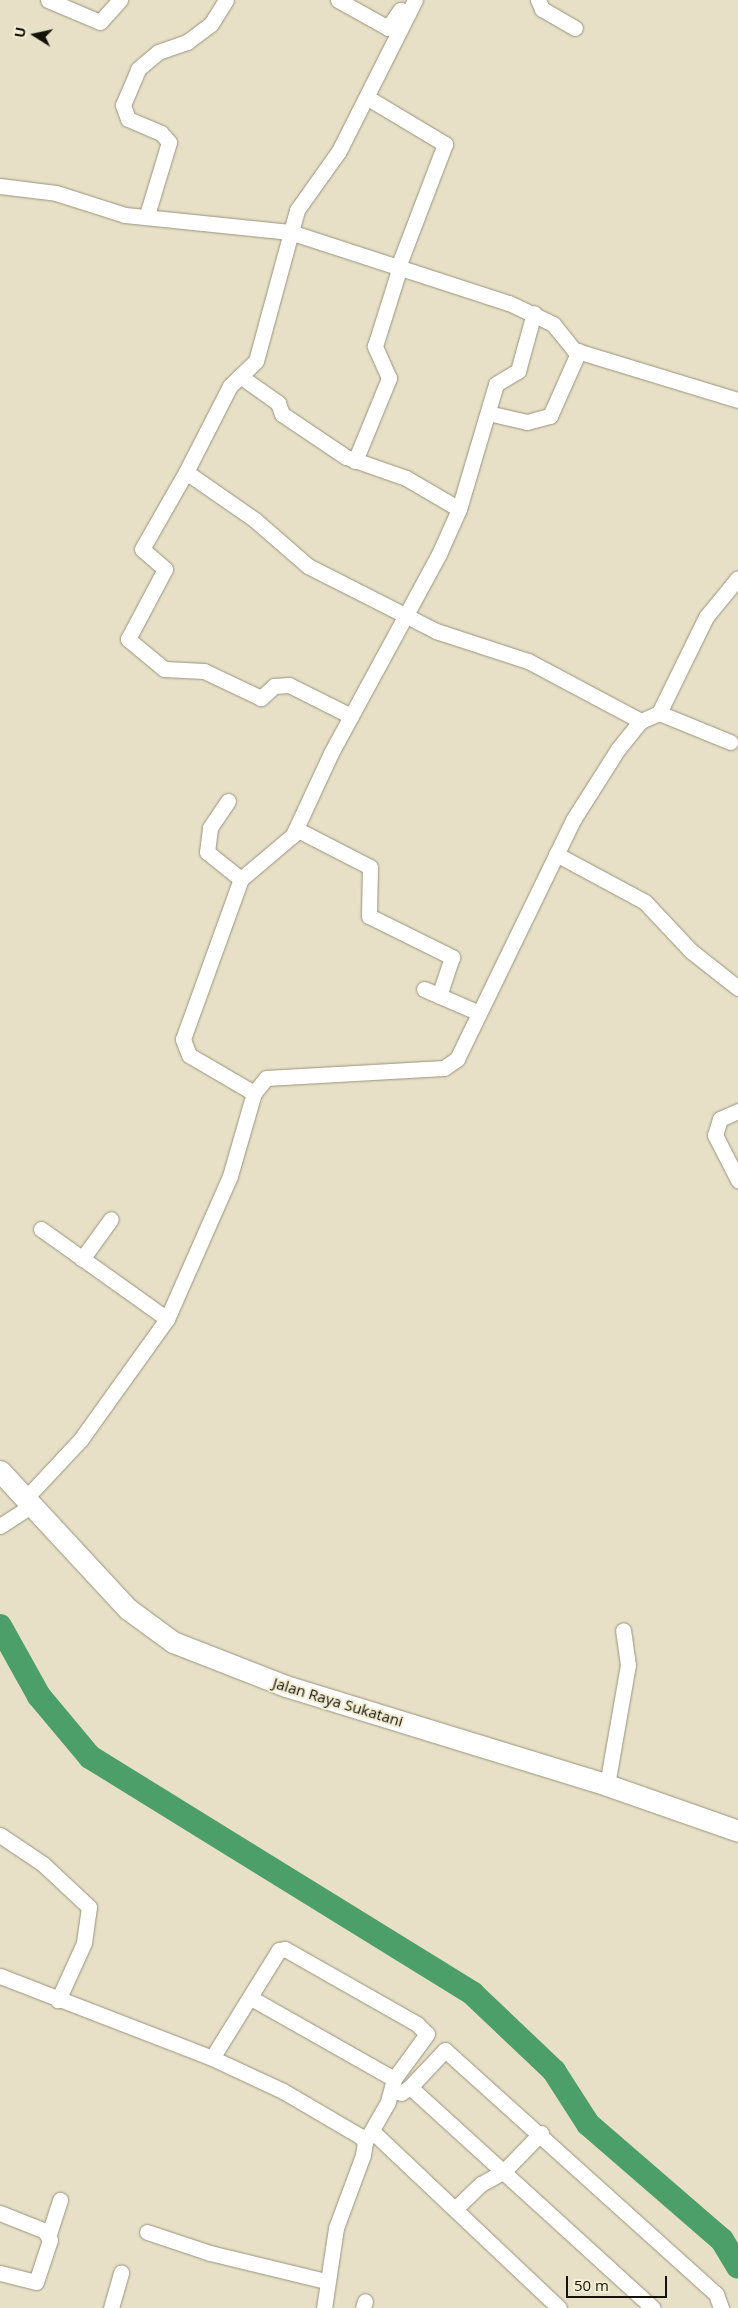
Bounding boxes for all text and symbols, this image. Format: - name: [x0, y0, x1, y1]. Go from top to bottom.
- north arrow: [10, 10, 60, 60]
- text: U: [9, 25, 30, 39]
- street label: Jalan Raya Sukatani: [271, 1674, 405, 1730]
- scale bar: [568, 2266, 669, 2298]
- text: 50 m: [574, 2275, 609, 2295]

